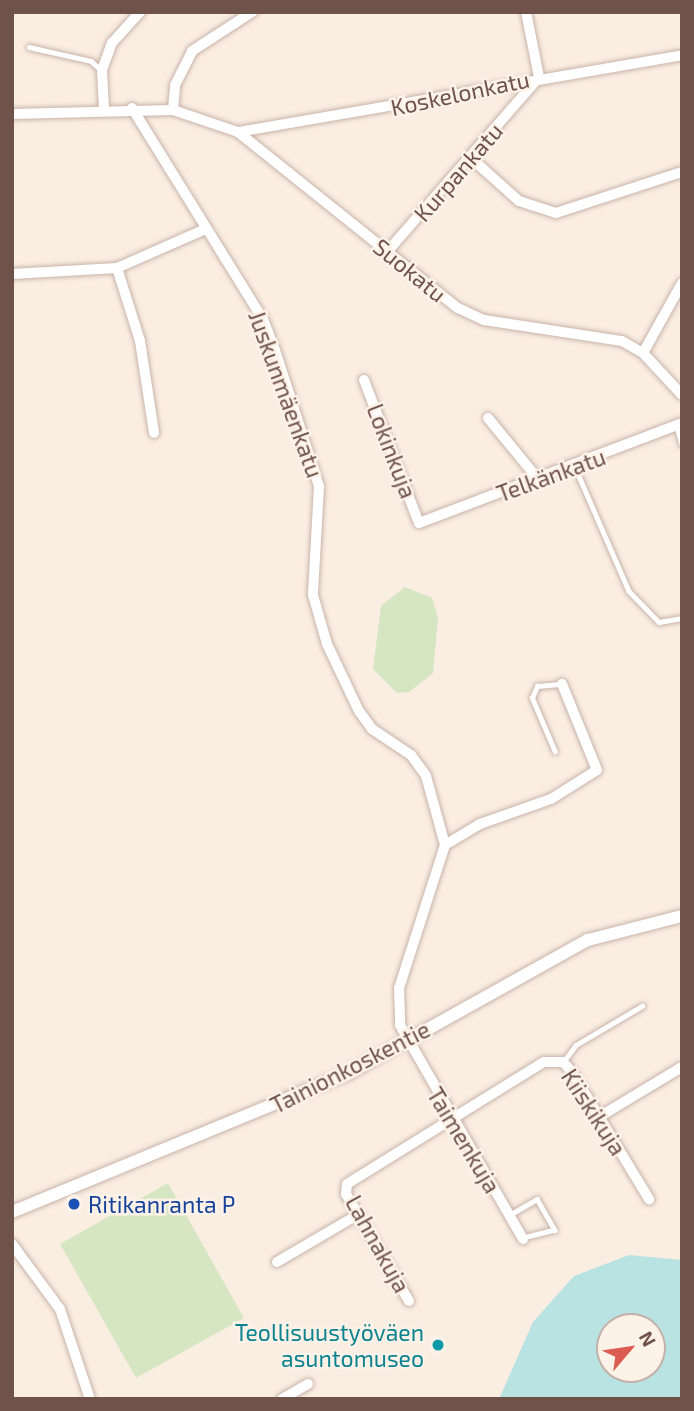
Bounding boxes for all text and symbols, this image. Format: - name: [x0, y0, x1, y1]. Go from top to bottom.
- street label: Koskelonkatu: [388, 65, 532, 121]
- street label: Kurpankatu: [408, 117, 508, 227]
- street label: Suokatu: [368, 232, 452, 308]
- street label: Juskunmäenkatu: [243, 307, 329, 481]
- street label: Lokinkuja: [361, 400, 423, 502]
- street label: Telkänkatu: [493, 443, 609, 507]
- street label: Tainionkoskentie: [266, 1015, 434, 1119]
- street label: Kiiskikuja: [556, 1064, 632, 1160]
- street label: Taimenkuja: [422, 1082, 506, 1198]
- place label: Ritikanranta P: [88, 1190, 235, 1218]
- street label: Lahnakuja: [340, 1191, 416, 1297]
- marker: Ritikanranta P: [66, 1196, 82, 1212]
- north arrow: [596, 1313, 666, 1383]
- place label: Teollisuustyöväen asuntomuseo: [235, 1318, 424, 1372]
- text: N: [635, 1327, 661, 1350]
- marker: Teollisuustyöväen asuntomuseo: [430, 1337, 446, 1353]

